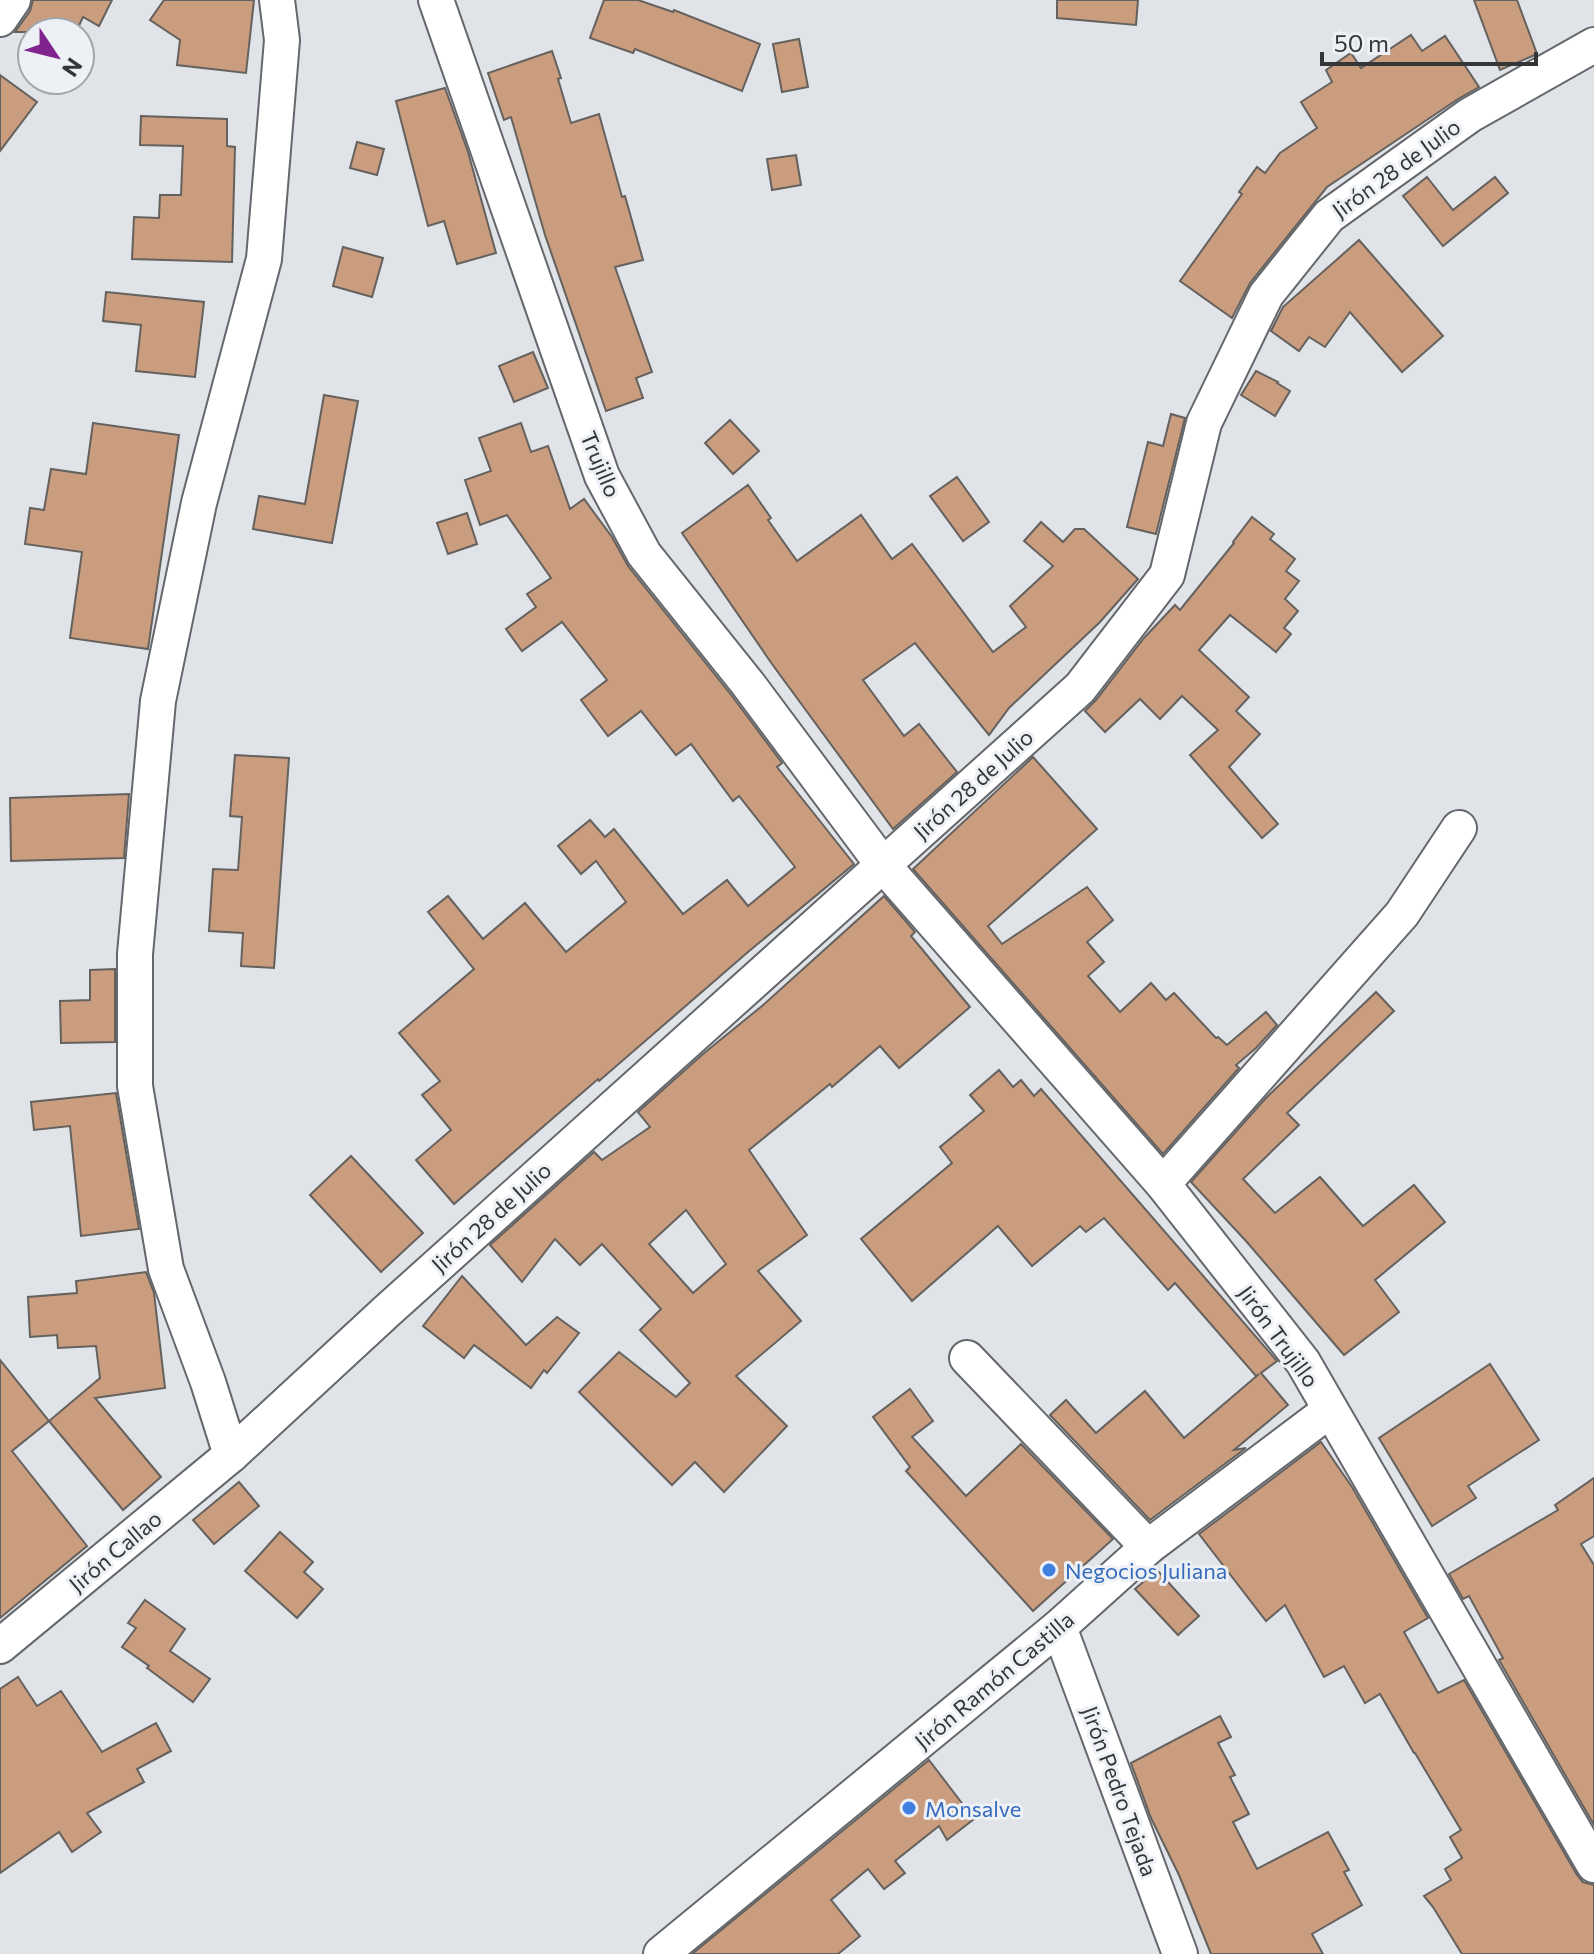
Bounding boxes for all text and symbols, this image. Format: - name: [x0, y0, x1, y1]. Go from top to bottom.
- north arrow: [16, 16, 96, 96]
- scale bar: [1322, 16, 1536, 66]
- text: 50 m: [1334, 28, 1389, 57]
- text: N: [57, 53, 89, 82]
- street label: Jirón 28 de Julio: [1327, 112, 1465, 224]
- street label: Trujillo: [575, 427, 627, 501]
- street label: Jirón 28 de Julio: [908, 723, 1038, 845]
- street label: Jirón 28 de Julio: [426, 1156, 556, 1278]
- street label: Jirón Trujillo: [1233, 1280, 1325, 1392]
- street label: Jirón Callao: [63, 1504, 167, 1598]
- place label: Negocios Juliana: [1065, 1557, 1227, 1584]
- marker: Negocios Juliana: [1040, 1561, 1058, 1579]
- street label: Jirón Ramón Castilla: [909, 1605, 1079, 1755]
- street label: Jirón Pedro Tejada: [1077, 1702, 1163, 1880]
- place label: Monsalve: [925, 1795, 1021, 1822]
- marker: Monsalve: [900, 1799, 918, 1817]

